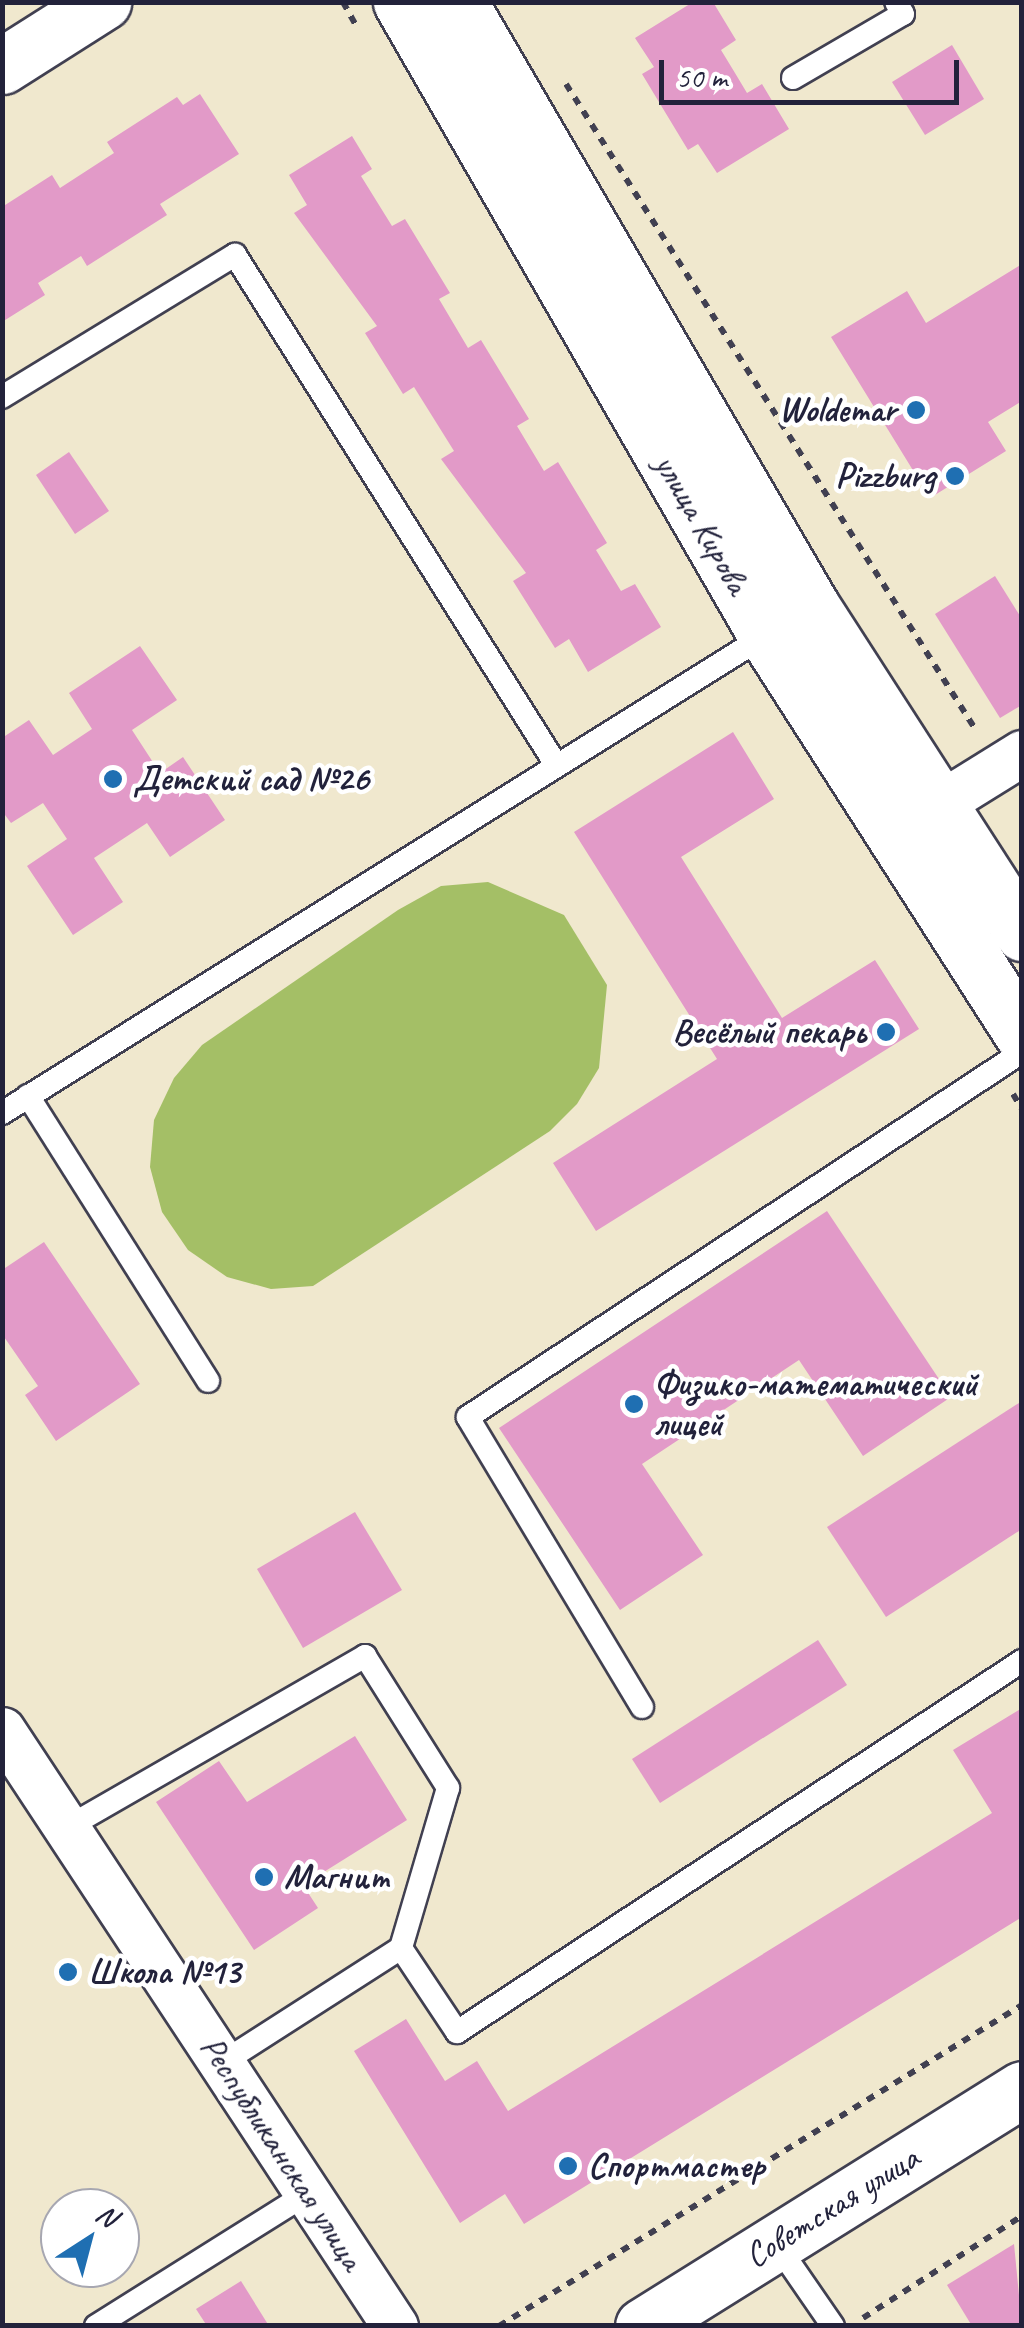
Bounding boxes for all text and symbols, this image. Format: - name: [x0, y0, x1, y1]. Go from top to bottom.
- scale bar: [664, 40, 964, 102]
- text: 50 m: [676, 58, 727, 96]
- place label: Woldemar: [779, 389, 896, 431]
- marker: Woldemar: [905, 399, 927, 421]
- street label: улица Кирова: [645, 447, 759, 601]
- place label: Pizzburg: [836, 455, 935, 497]
- marker: Pizzburg: [944, 465, 966, 487]
- place label: Детский сад №26: [133, 758, 369, 800]
- marker: Детский сад №26: [102, 768, 124, 790]
- place label: Весёлый пекарь: [673, 1011, 866, 1053]
- marker: Весёлый пекарь: [875, 1021, 897, 1043]
- place label: Физико-математический лицей: [654, 1363, 977, 1445]
- marker: Физико-математический лицей: [623, 1393, 645, 1415]
- place label: Магнит: [284, 1856, 390, 1898]
- marker: Магнит: [253, 1866, 275, 1888]
- place label: Школа №13: [88, 1951, 240, 1993]
- marker: Школа №13: [57, 1961, 79, 1983]
- street label: Республиканская улица: [191, 2028, 373, 2278]
- street label: Советская улица: [736, 2136, 928, 2278]
- place label: Спортмастер: [588, 2145, 765, 2187]
- marker: Спортмастер: [557, 2155, 579, 2177]
- north arrow: [40, 2188, 140, 2288]
- text: N: [89, 2196, 124, 2234]

